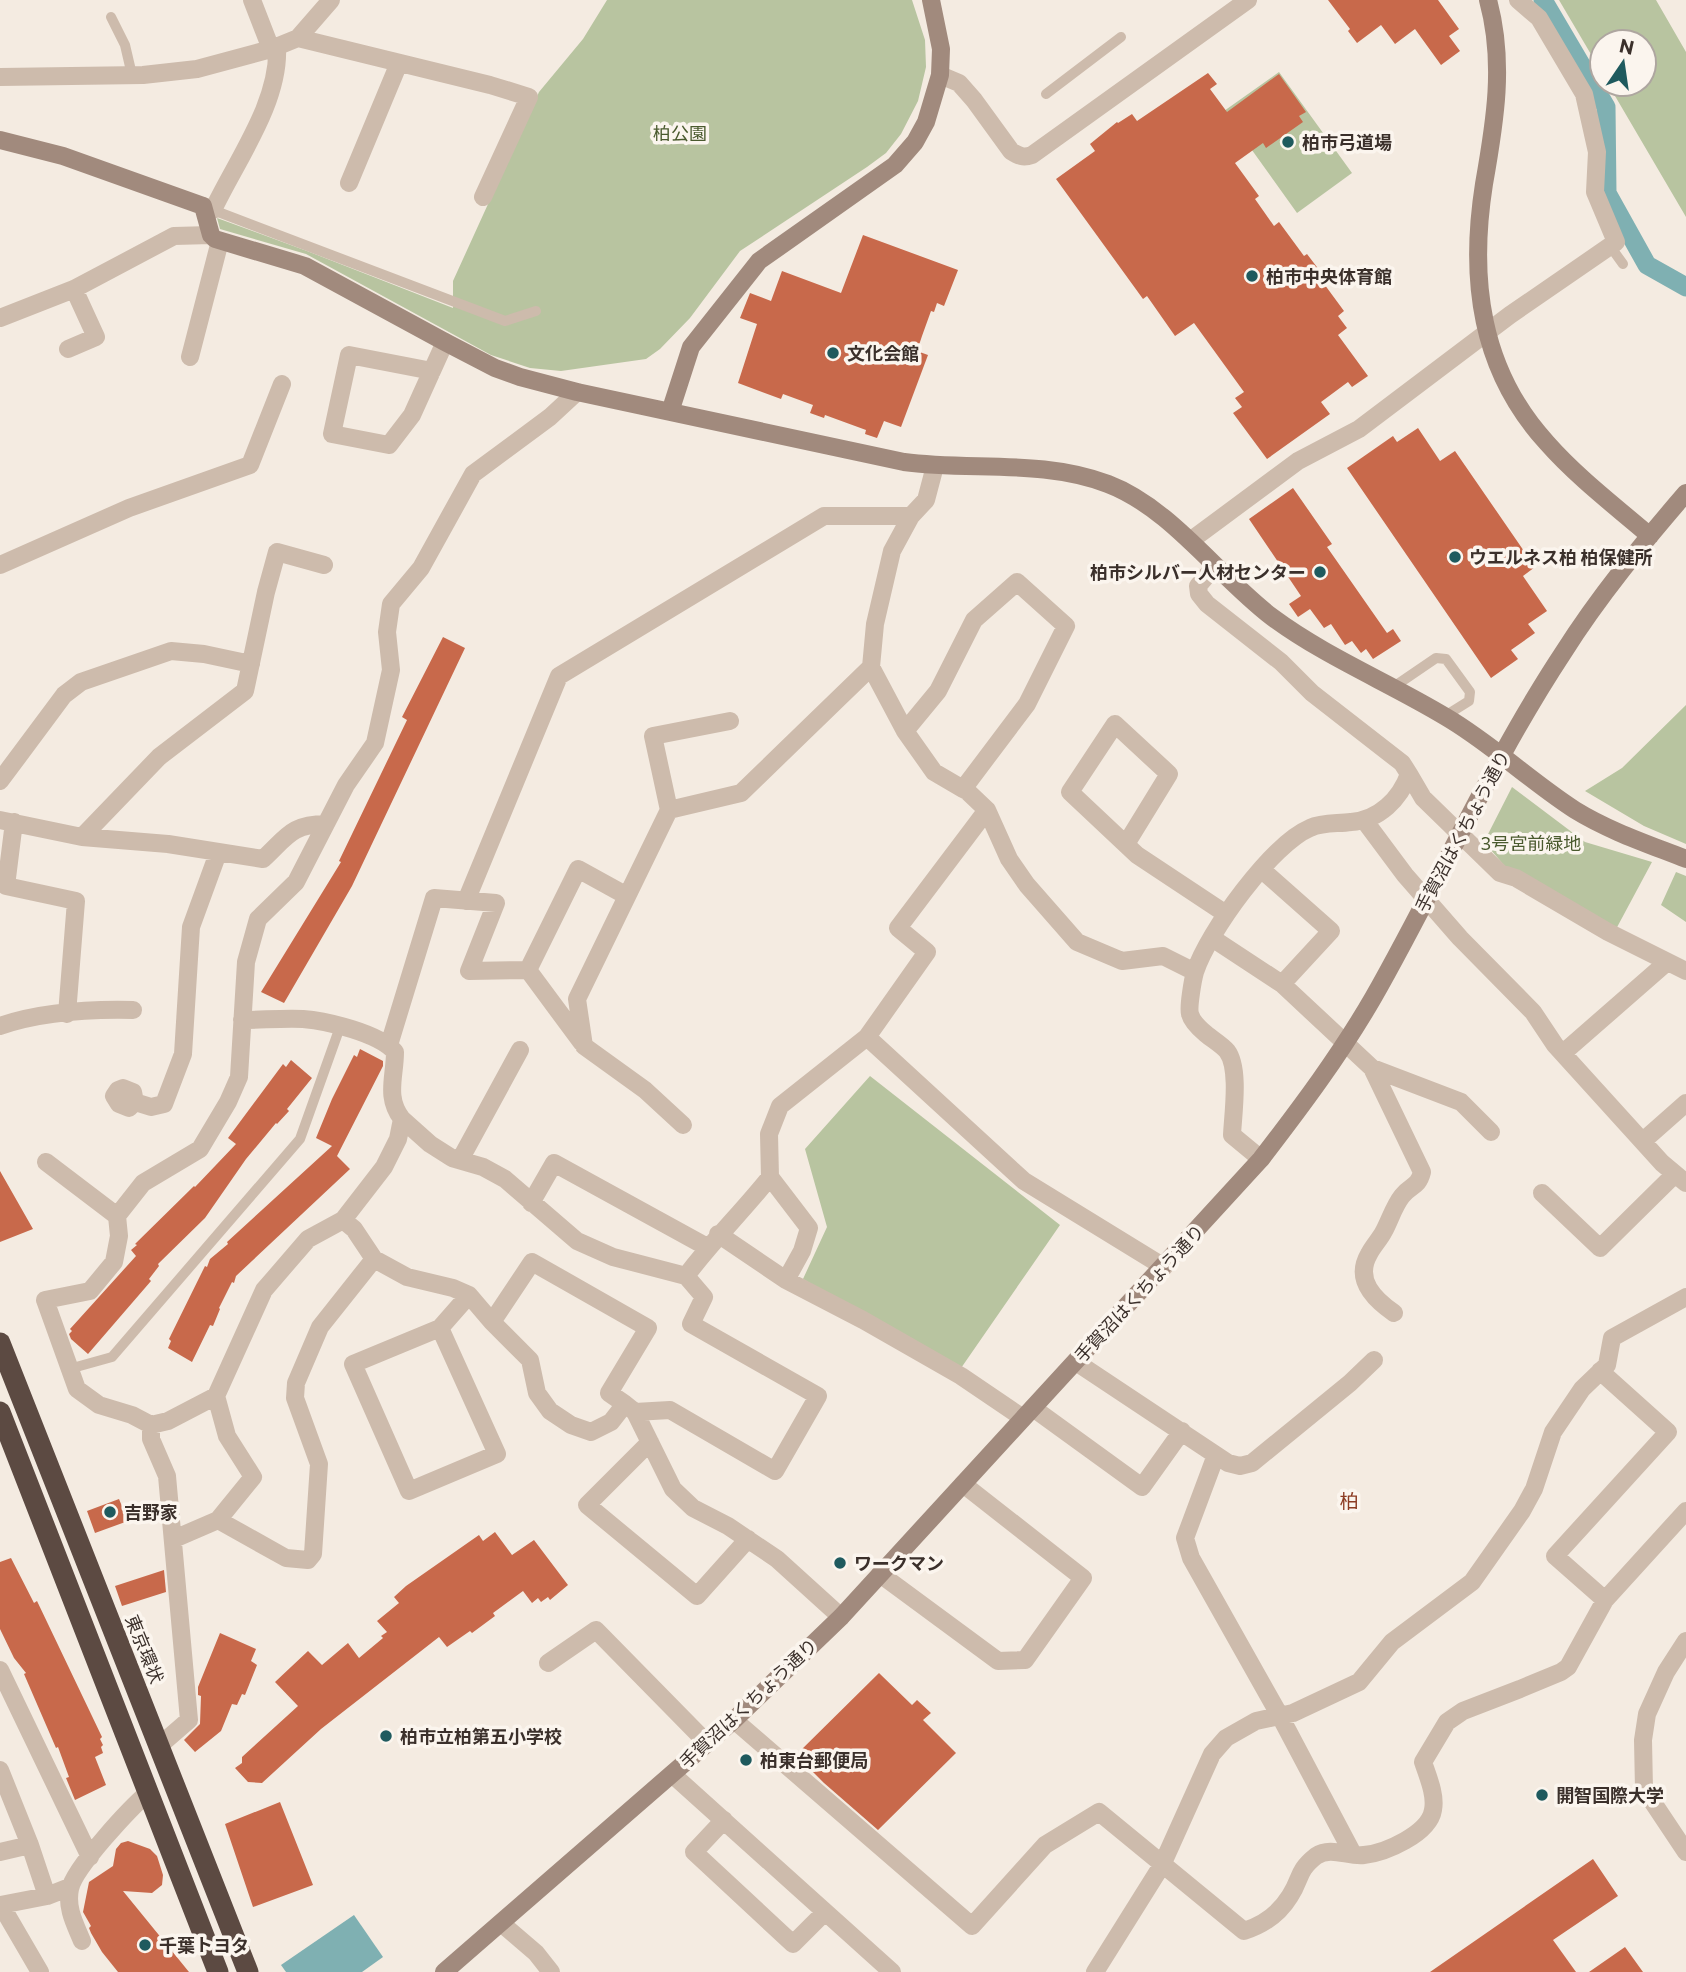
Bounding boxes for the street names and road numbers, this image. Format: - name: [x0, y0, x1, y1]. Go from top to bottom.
- street label: 手賀沼はくちょう通り: [1410, 746, 1514, 916]
- street label: 手賀沼はくちょう通り: [1070, 1220, 1208, 1366]
- street label: 東京環状: [121, 1612, 169, 1686]
- street label: 手賀沼はくちょう通り: [675, 1634, 821, 1772]

